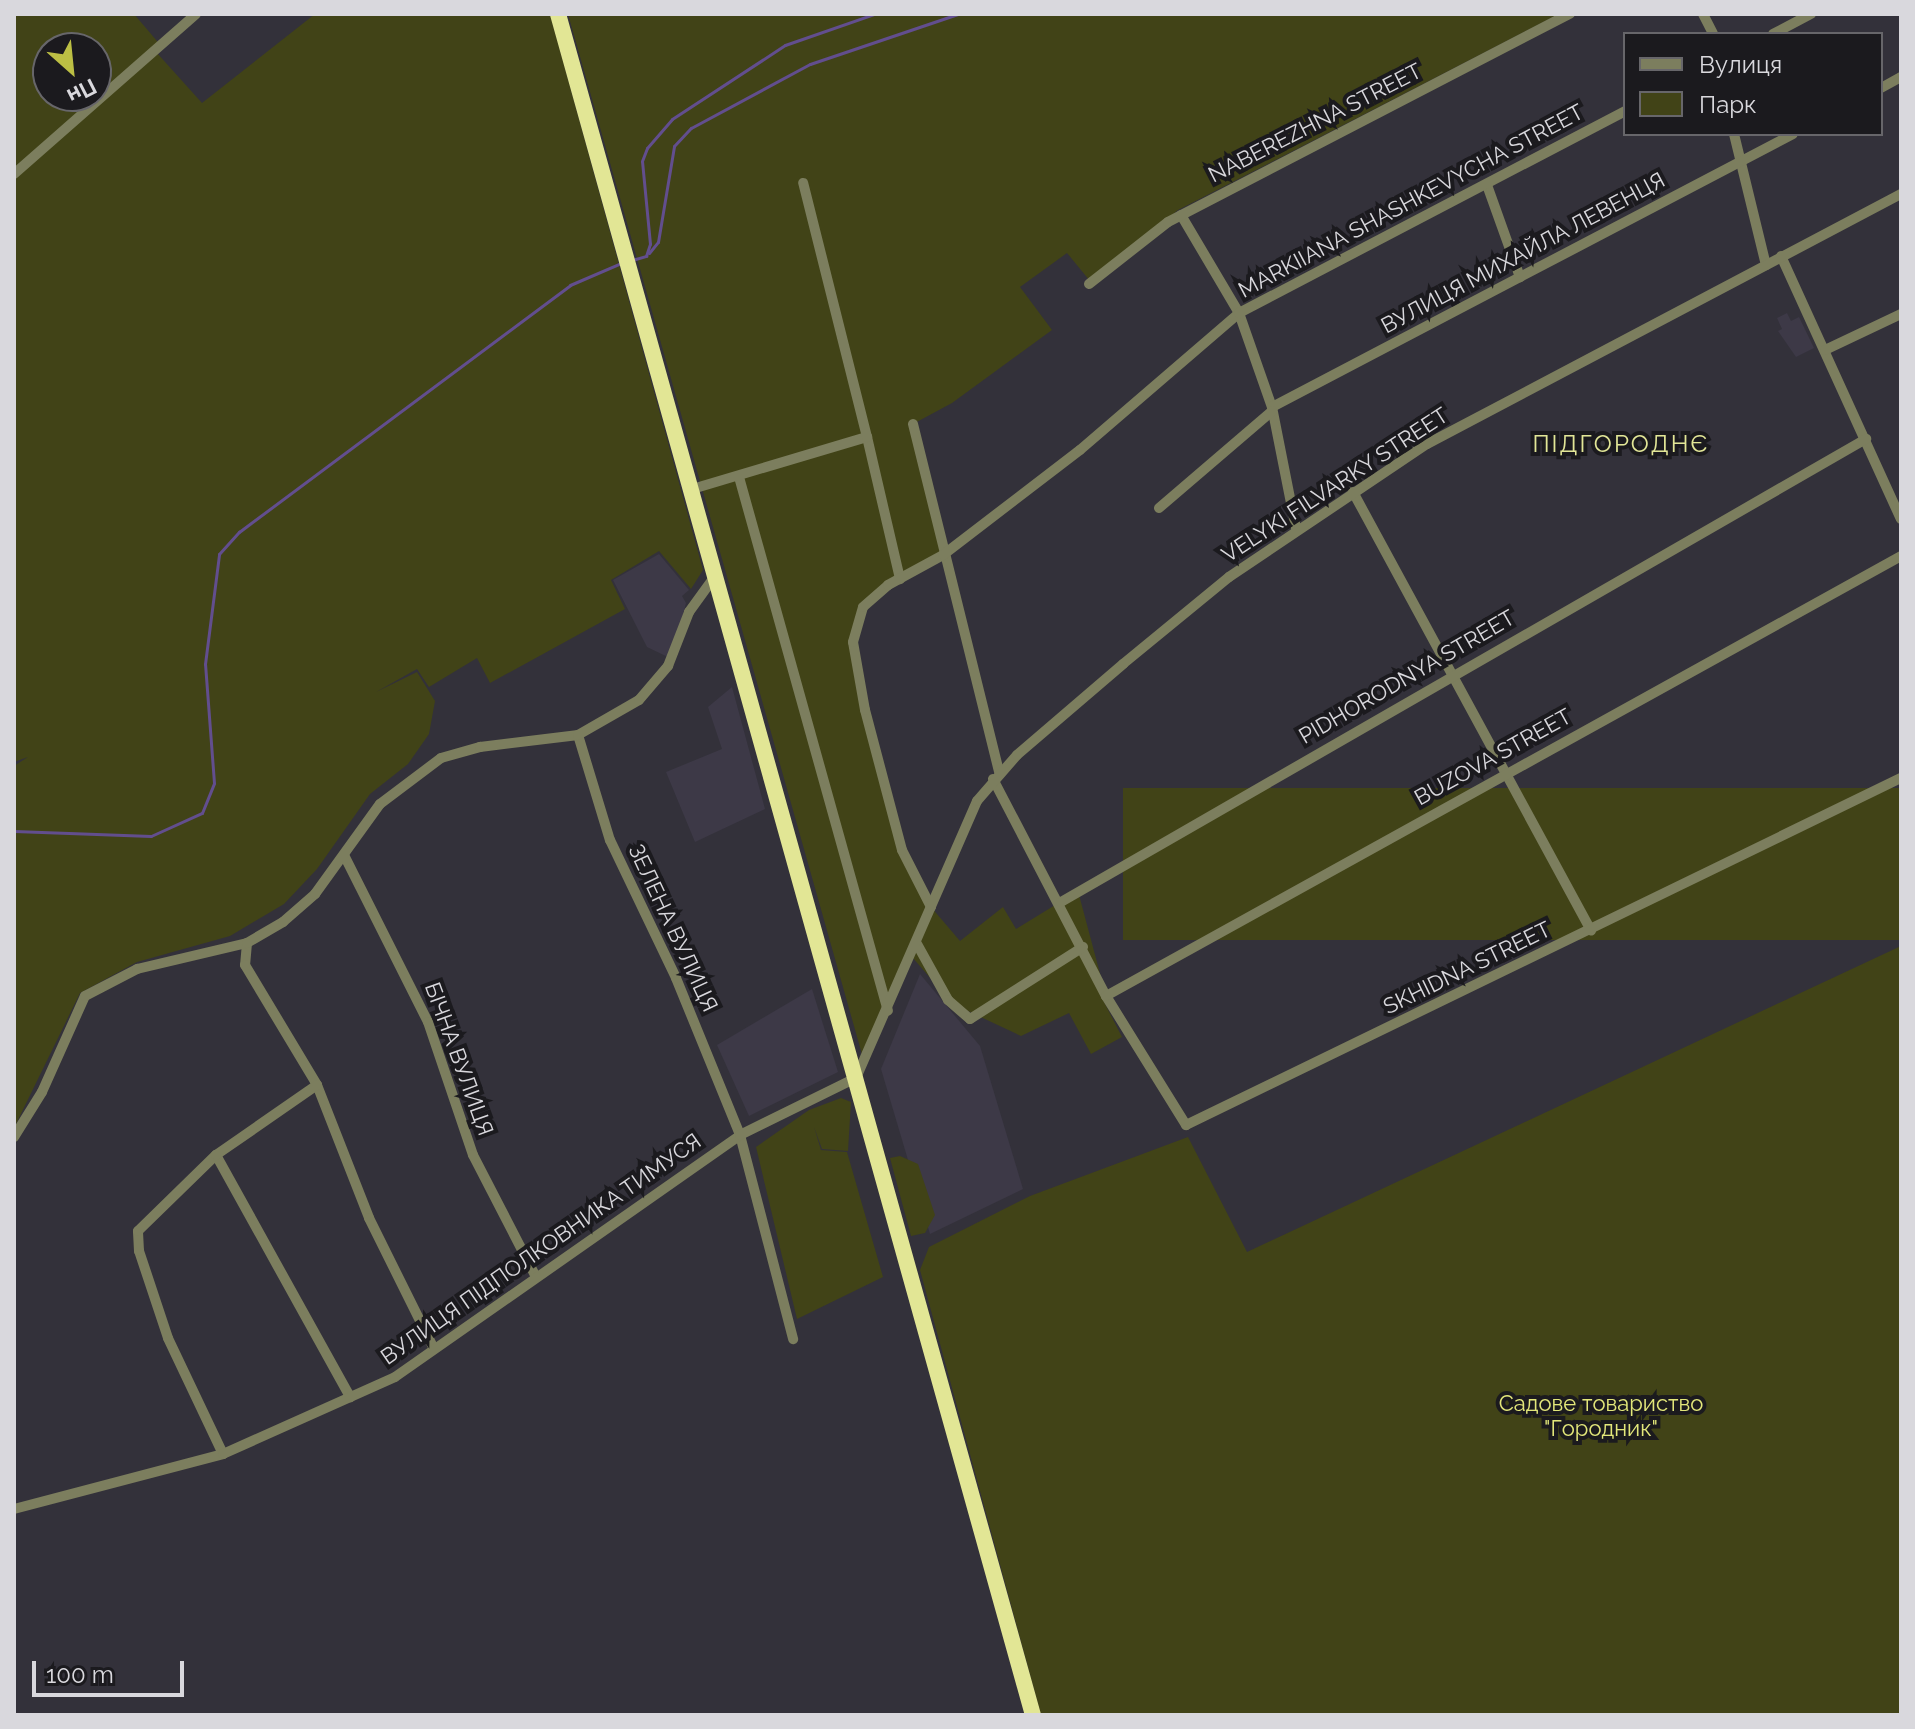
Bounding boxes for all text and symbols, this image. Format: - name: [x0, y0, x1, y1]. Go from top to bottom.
- north arrow: [32, 32, 112, 112]
- legend: [1623, 32, 1883, 136]
- text: Вулиця: [1699, 50, 1782, 79]
- street label: NABEREZHNA STREET: [1204, 58, 1426, 188]
- text: Пн: [63, 73, 101, 110]
- text: Парк: [1699, 90, 1757, 119]
- street label: MARKIIANA SHASHKEVYCHA STREET: [1233, 98, 1589, 304]
- street label: ВУЛИЦЯ МИХАЙЛА ЛЕВЕНЦЯ: [1376, 167, 1670, 339]
- street label: VELYKI FILVARKY STREET: [1216, 402, 1454, 568]
- district label: ПІДГОРОДНЄ: [1532, 430, 1710, 458]
- street label: PIDHORODNYA STREET: [1294, 604, 1520, 750]
- street label: BUZOVA STREET: [1410, 703, 1576, 811]
- street label: ЗЕЛЕНА ВУЛИЦЯ: [622, 840, 724, 1016]
- street label: SKHIDNA STREET: [1379, 916, 1555, 1020]
- street label: БІЧНА ВУЛИЦЯ: [419, 978, 499, 1140]
- street label: ВУЛИЦЯ ПІДПОЛКОВНИКА ТИМУСЯ: [375, 1127, 707, 1371]
- park label: Садове товариство "Городник": [1499, 1390, 1703, 1442]
- scale bar: [36, 1645, 188, 1695]
- text: 100 m: [46, 1660, 114, 1689]

